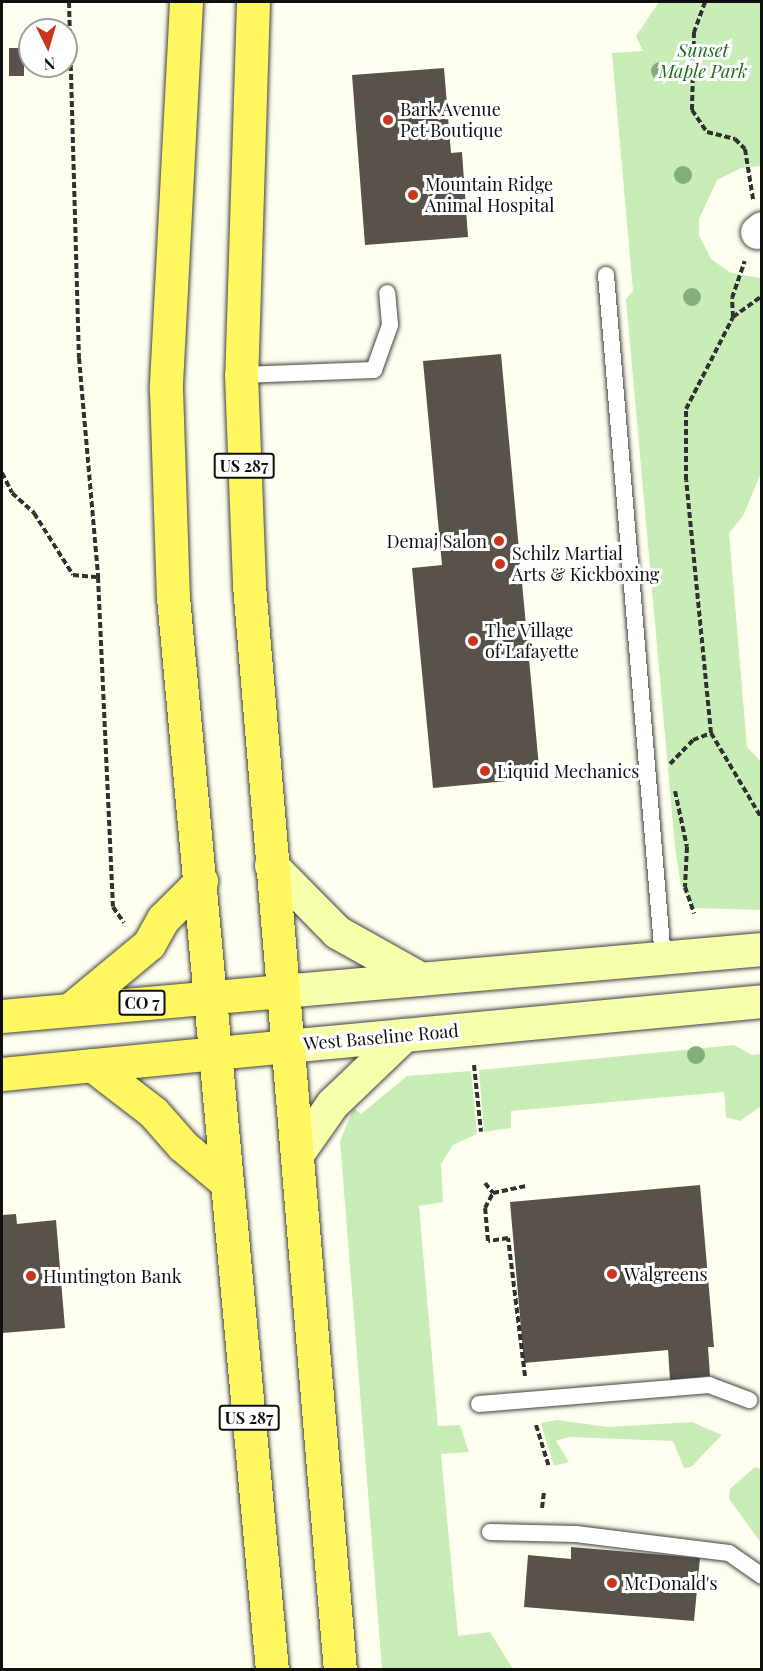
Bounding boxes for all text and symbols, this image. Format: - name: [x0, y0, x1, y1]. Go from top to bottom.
- north arrow: [18, 18, 78, 78]
- park label: Sunset Maple Park: [659, 40, 747, 82]
- text: N: [43, 53, 56, 75]
- place label: Bark Avenue Pet Boutique: [400, 99, 503, 142]
- marker: Bark Avenue Pet Boutique: [381, 113, 395, 127]
- place label: Mountain Ridge Animal Hospital: [425, 174, 554, 216]
- marker: Mountain Ridge Animal Hospital: [406, 188, 420, 202]
- road number: US 287: [212, 453, 276, 479]
- place label: Demaj Salon: [386, 530, 487, 552]
- marker: Demaj Salon: [492, 534, 506, 548]
- place label: Schilz Martial Arts & Kickboxing: [512, 543, 659, 586]
- marker: Schilz Martial Arts & Kickboxing: [493, 557, 507, 571]
- place label: The Village of Lafayette: [485, 620, 579, 662]
- marker: The Village of Lafayette: [466, 634, 480, 648]
- place label: Liquid Mechanics: [497, 760, 639, 782]
- marker: Liquid Mechanics: [478, 764, 492, 778]
- road number: CO 7: [118, 990, 166, 1016]
- street label: West Baseline Road: [302, 1019, 460, 1055]
- place label: Walgreens: [624, 1263, 708, 1285]
- place label: Huntington Bank: [43, 1265, 182, 1287]
- marker: Walgreens: [605, 1267, 619, 1281]
- marker: Huntington Bank: [24, 1269, 38, 1283]
- road number: US 287: [218, 1405, 280, 1431]
- place label: McDonald's: [624, 1572, 718, 1594]
- marker: McDonald's: [605, 1576, 619, 1590]

